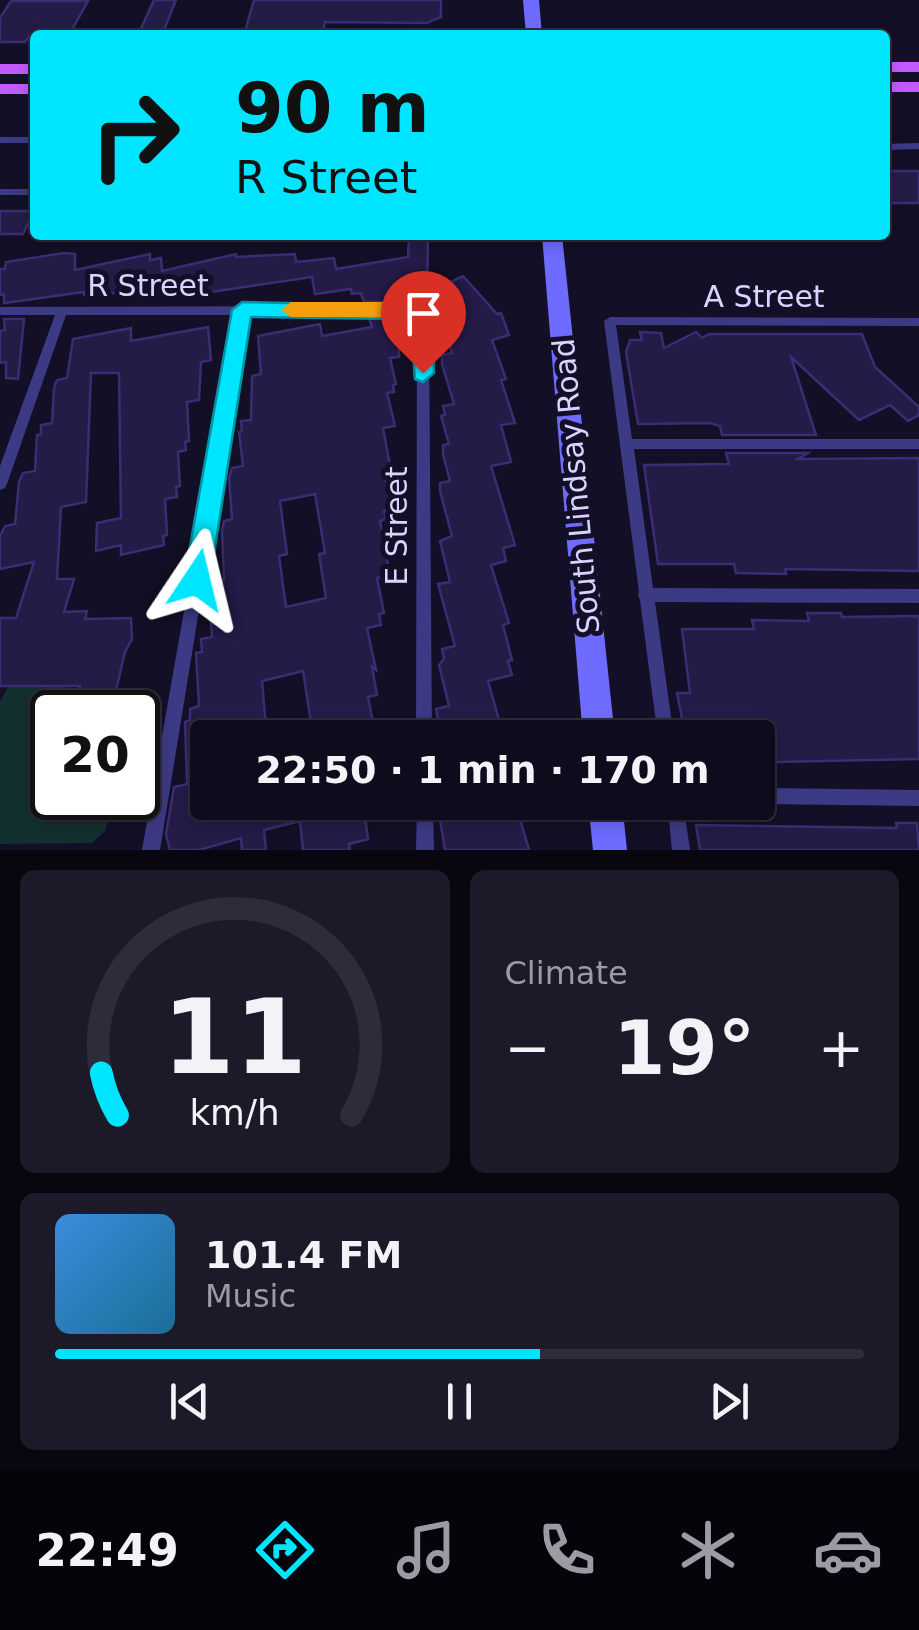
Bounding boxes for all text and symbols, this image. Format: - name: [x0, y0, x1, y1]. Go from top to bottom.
- text: 90 m: [235, 67, 430, 149]
- icon: right: [70, 70, 200, 200]
- text: R Street: [235, 151, 417, 204]
- street label: R Street: [87, 268, 209, 303]
- pin: [381, 271, 466, 374]
- street label: A Street: [703, 279, 825, 314]
- icon: arrive: [396, 286, 451, 341]
- street label: South Lindsay Road: [546, 337, 606, 635]
- street label: E Street: [379, 466, 414, 586]
- position arrow: [145, 528, 249, 632]
- speed limit sign: 20: [30, 690, 160, 820]
- text: 22:50 · 1 min · 170 m: [255, 748, 710, 792]
- text: Climate: [505, 954, 628, 992]
- text: 11: [162, 976, 307, 1098]
- text: 19°: [613, 1004, 755, 1092]
- text: −: [505, 1016, 551, 1080]
- text: +: [818, 1016, 864, 1080]
- text: km/h: [190, 1092, 280, 1133]
- text: 101.4 FM: [205, 1233, 402, 1277]
- text: Music: [205, 1277, 296, 1315]
- icon: previous: [162, 1374, 217, 1429]
- icon: pause: [432, 1374, 487, 1429]
- icon: next: [702, 1374, 757, 1429]
- icon: directions: [250, 1515, 320, 1585]
- icon: music: [391, 1515, 461, 1585]
- icon: phone: [532, 1515, 602, 1585]
- icon: climate: [673, 1515, 743, 1585]
- icon: car: [813, 1515, 883, 1585]
- text: 22:49: [35, 1524, 179, 1577]

